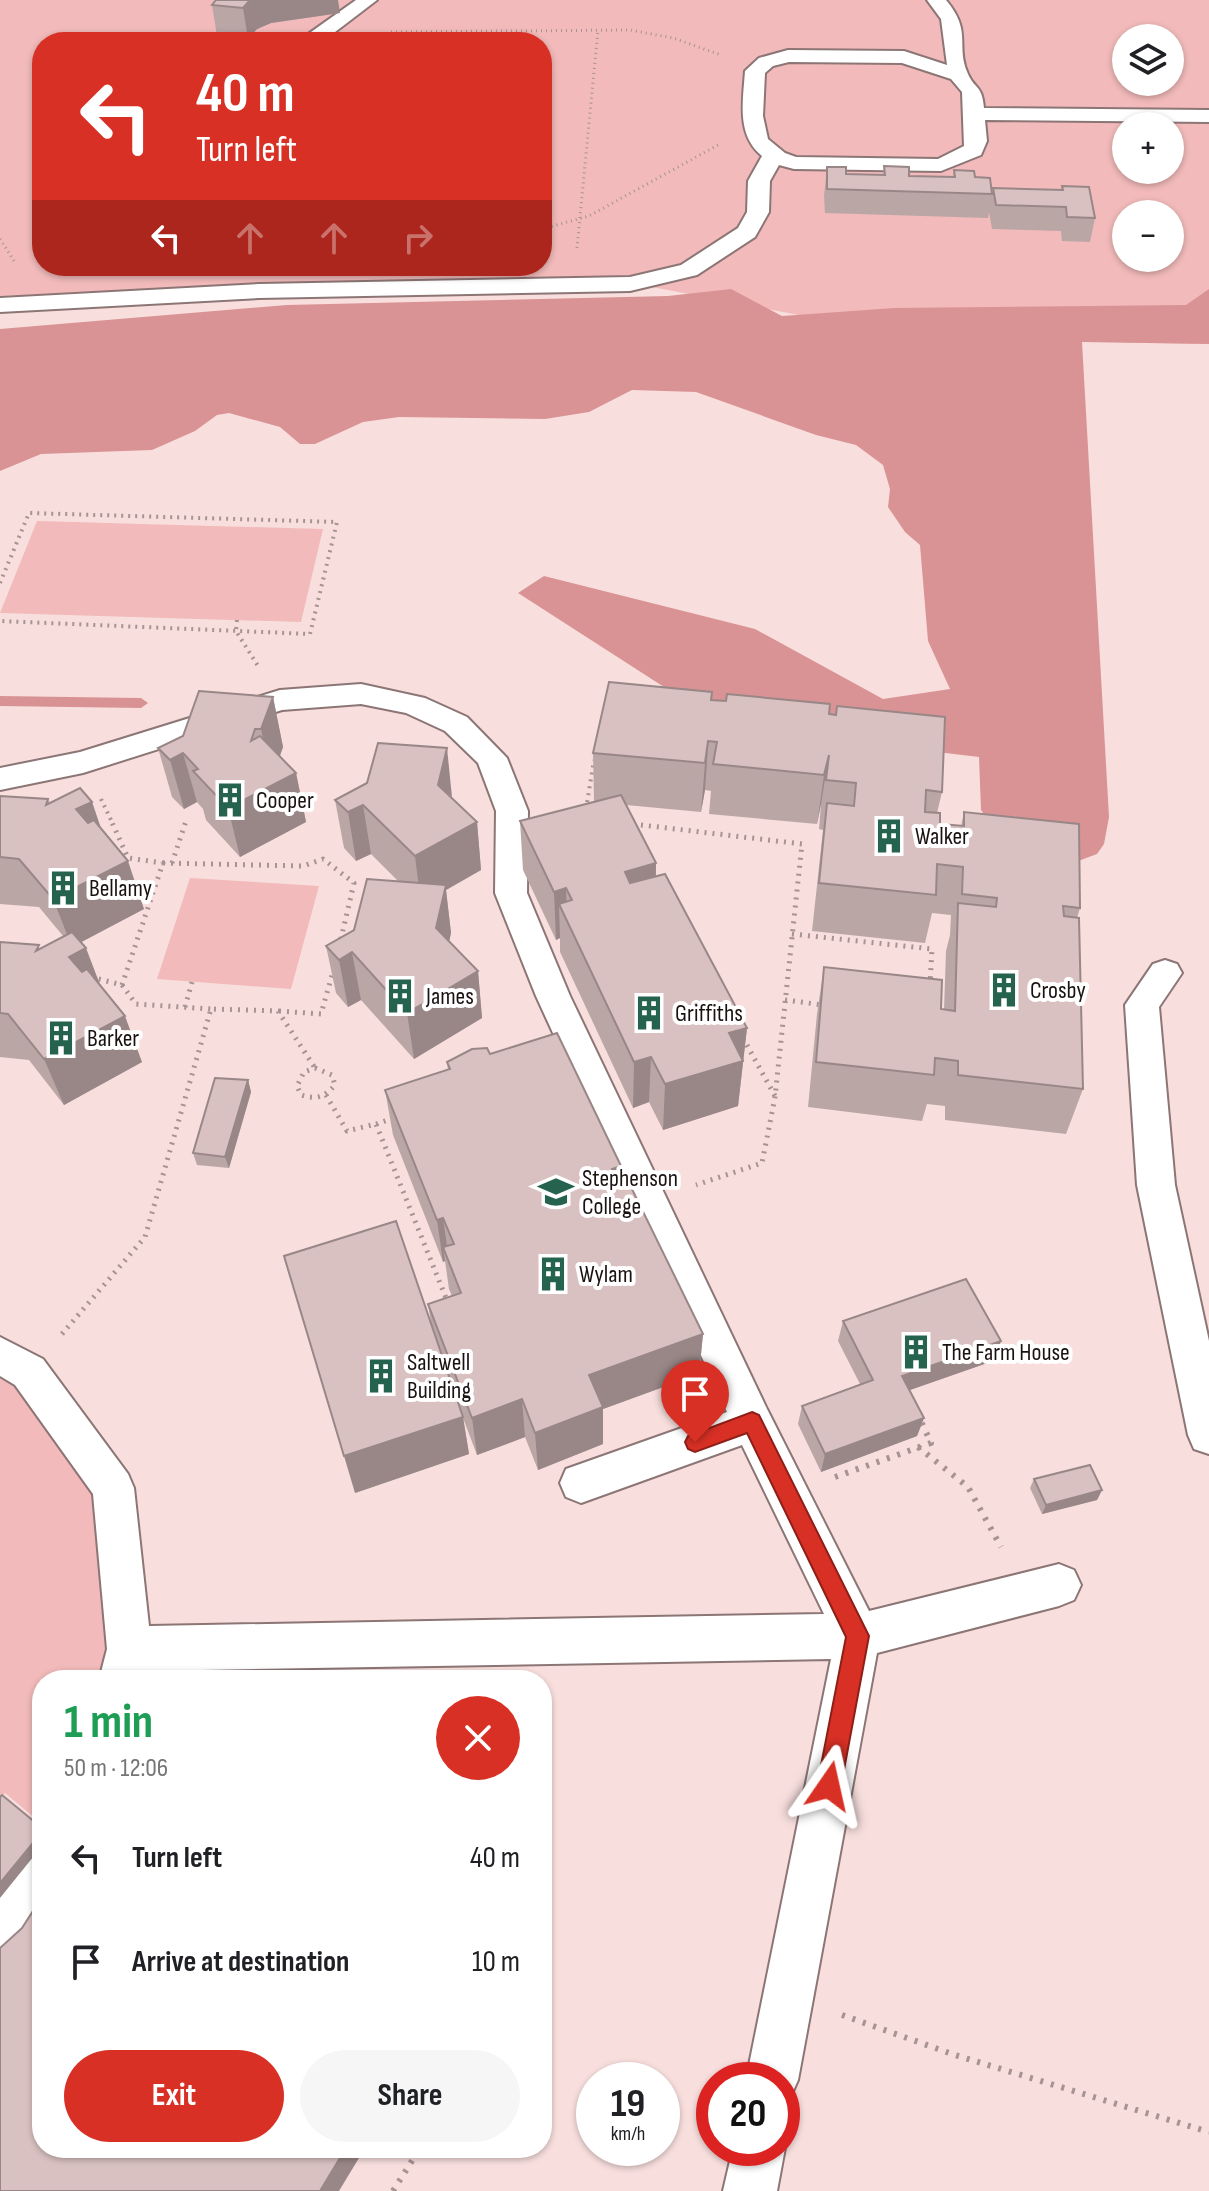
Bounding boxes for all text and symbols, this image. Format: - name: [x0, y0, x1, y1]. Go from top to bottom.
- map controls: [1112, 24, 1184, 272]
- button: layers: [1112, 24, 1184, 96]
- text: 40 m: [196, 61, 295, 128]
- icon: left: [64, 64, 168, 168]
- button: +: [1112, 112, 1184, 184]
- text: Turn left: [196, 129, 297, 172]
- button: −: [1112, 200, 1184, 272]
- icon: left: [144, 216, 188, 260]
- icon: ahead: [228, 216, 272, 260]
- icon: ahead: [312, 216, 356, 260]
- icon: right: [396, 216, 440, 260]
- building icon: Cooper: [211, 781, 249, 819]
- place label: Cooper: [256, 786, 314, 815]
- building icon: Walker: [870, 817, 908, 855]
- place label: Walker: [915, 822, 969, 851]
- building icon: Bellamy: [44, 869, 82, 907]
- place label: Bellamy: [89, 874, 152, 903]
- building icon: Crosby: [985, 971, 1023, 1009]
- place label: Crosby: [1030, 976, 1086, 1005]
- building icon: James: [381, 977, 419, 1015]
- place label: James: [425, 982, 474, 1011]
- building icon: Griffiths: [630, 994, 668, 1032]
- place label: Griffiths: [675, 999, 743, 1028]
- building icon: Barker: [42, 1019, 80, 1057]
- place label: Barker: [87, 1024, 139, 1053]
- place label: Stephenson College: [582, 1164, 678, 1221]
- school or university icon: Stephenson College: [537, 1173, 575, 1211]
- building icon: Wylam: [534, 1255, 572, 1293]
- place label: Wylam: [579, 1260, 633, 1289]
- building icon: The Farm House: [897, 1333, 935, 1371]
- place label: The Farm House: [942, 1338, 1070, 1367]
- place label: Saltwell Building: [407, 1348, 471, 1405]
- building icon: Saltwell Building: [362, 1357, 400, 1395]
- pin: [661, 1360, 729, 1442]
- icon: arrive: [673, 1372, 717, 1416]
- text: 1 min: [64, 1694, 153, 1751]
- button: close: [436, 1696, 520, 1780]
- position arrow: [787, 1744, 871, 1828]
- text: 50 m · 12:06: [64, 1753, 168, 1784]
- icon: left: [64, 1836, 108, 1880]
- text: Turn left: [132, 1840, 222, 1876]
- text: 40 m: [470, 1840, 520, 1876]
- icon: arrive: [64, 1940, 108, 1984]
- text: Arrive at destination: [132, 1944, 349, 1980]
- text: 10 m: [472, 1944, 520, 1980]
- button: Exit: [64, 2050, 284, 2142]
- button: Share: [300, 2050, 520, 2142]
- speed limit sign: 20: [696, 2062, 800, 2166]
- text: 19: [611, 2080, 645, 2128]
- text: km/h: [611, 2122, 645, 2146]

